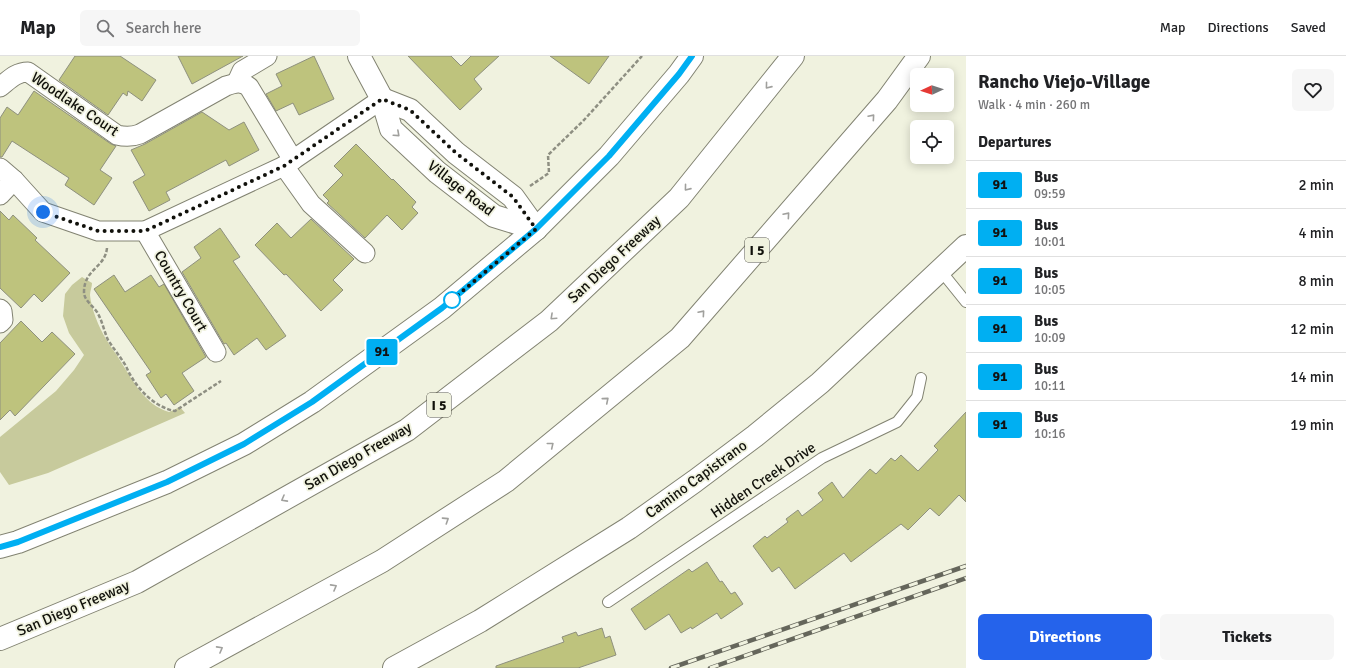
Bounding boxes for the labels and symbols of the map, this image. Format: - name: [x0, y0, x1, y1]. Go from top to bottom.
- street label: Woodlake Court: [28, 68, 122, 140]
- north arrow: [910, 68, 954, 112]
- one-way arrow: [766, 82, 773, 89]
- one-way arrow: [868, 114, 875, 121]
- one-way arrow: [392, 130, 400, 137]
- street label: Village Road: [424, 156, 498, 220]
- one-way arrow: [685, 183, 692, 190]
- your location: [33, 202, 53, 222]
- street label: San Diego Freeway: [564, 211, 664, 307]
- one-way arrow: [782, 212, 790, 220]
- road number: I 5: [745, 238, 769, 262]
- street label: Country Court: [151, 247, 211, 335]
- unlabelled marker: [443, 291, 461, 309]
- one-way arrow: [697, 310, 704, 318]
- one-way arrow: [550, 312, 558, 320]
- line badge: 91: [364, 339, 400, 365]
- road number: I 5: [427, 393, 451, 417]
- one-way arrow: [601, 398, 608, 405]
- street label: San Diego Freeway: [301, 418, 415, 494]
- street label: Camino Capistrano: [642, 436, 750, 522]
- street label: Hidden Creek Drive: [707, 438, 819, 522]
- one-way arrow: [547, 442, 554, 449]
- one-way arrow: [281, 495, 288, 502]
- one-way arrow: [442, 517, 449, 525]
- street label: San Diego Freeway: [14, 576, 132, 640]
- one-way arrow: [330, 584, 337, 592]
- one-way arrow: [216, 647, 223, 654]

